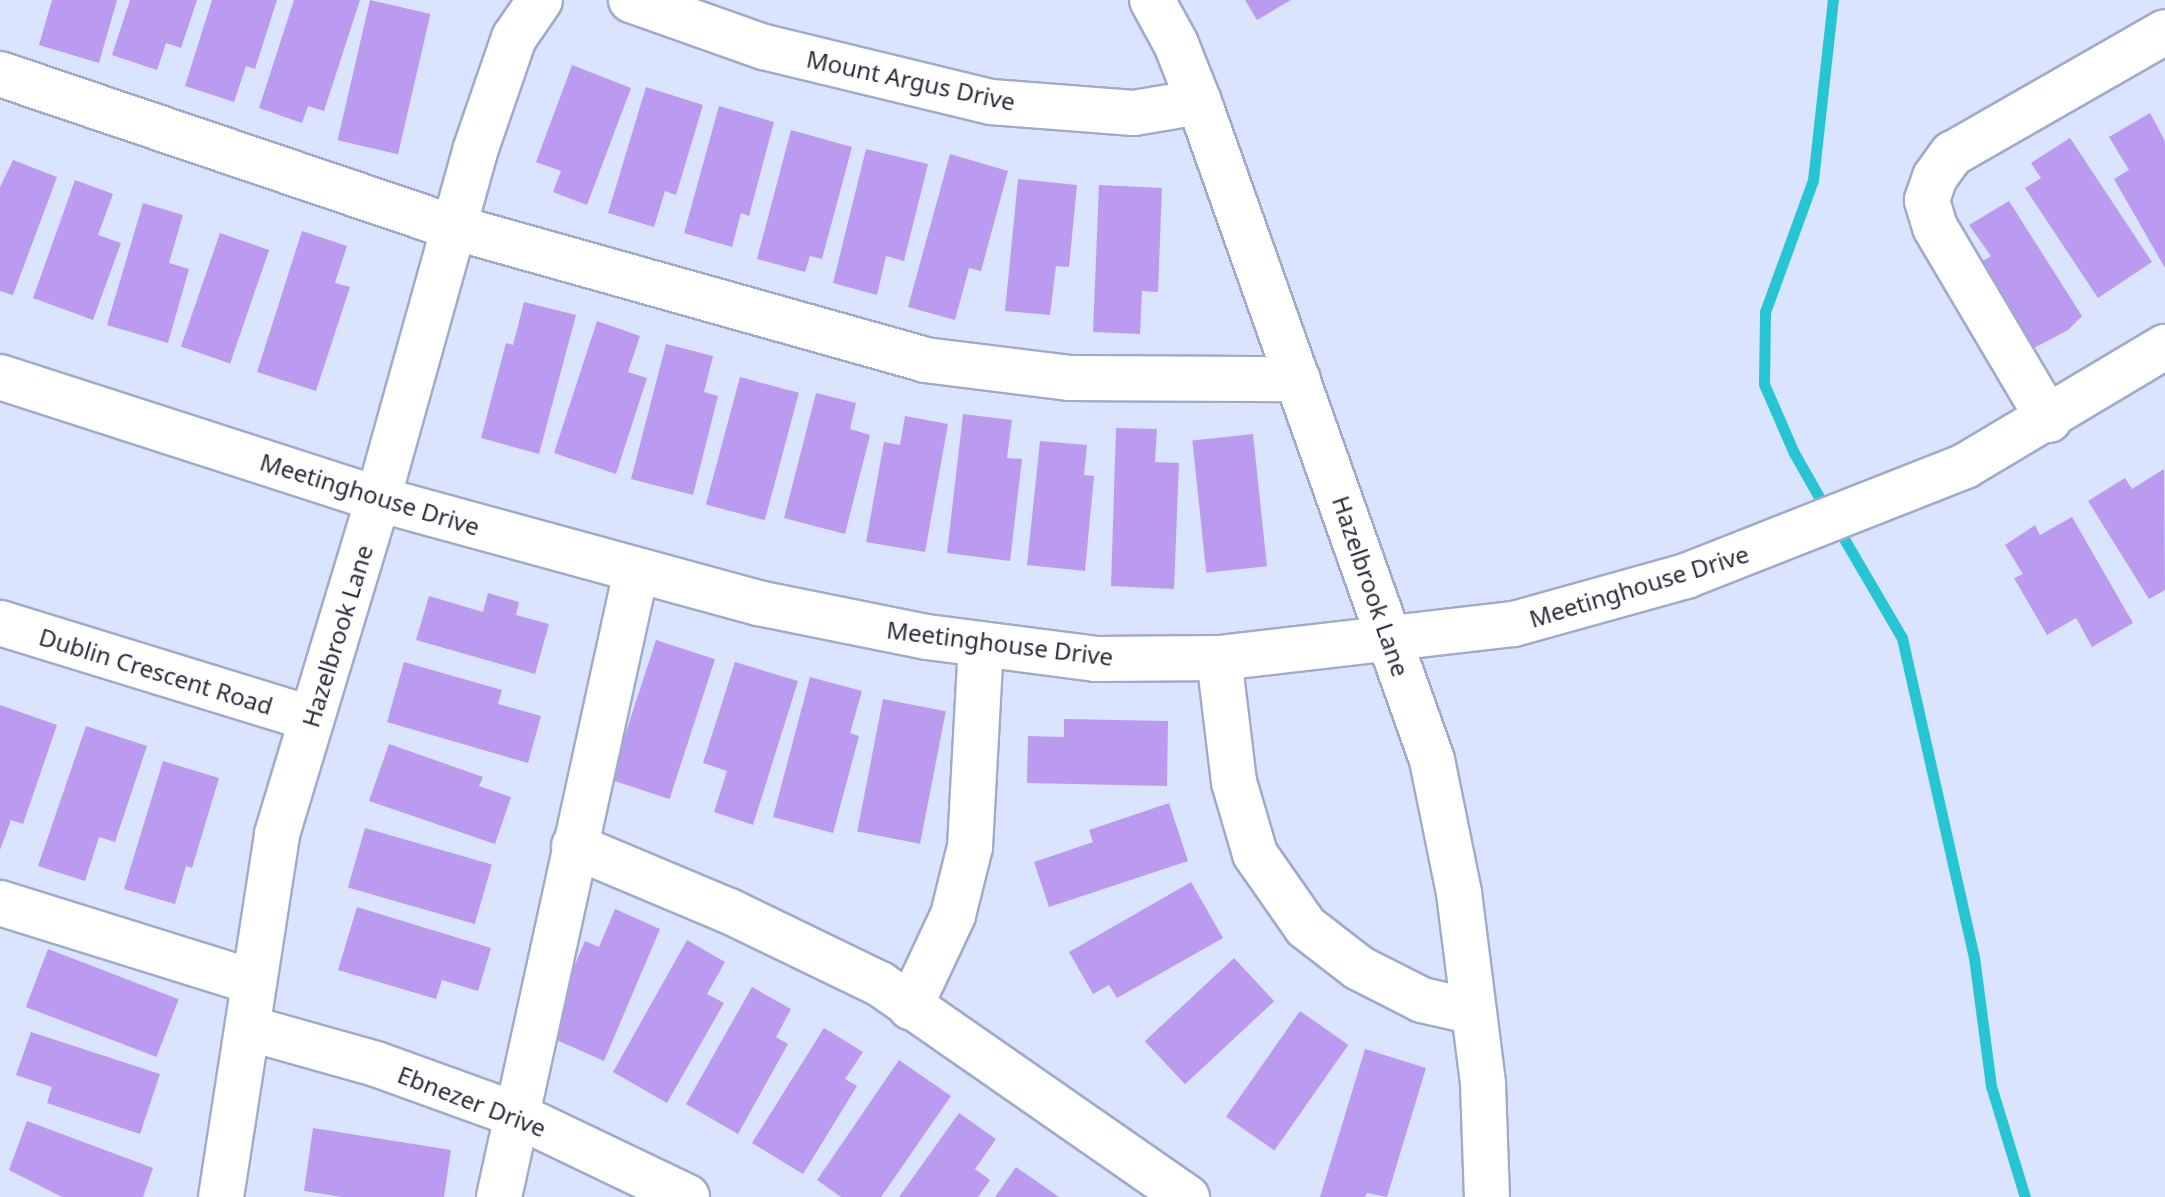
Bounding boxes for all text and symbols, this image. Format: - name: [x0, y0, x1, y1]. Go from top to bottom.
- street label: Mount Argus Drive: [804, 44, 1018, 116]
- street label: Meetinghouse Drive: [257, 447, 483, 541]
- street label: Hazelbrook Lane: [1327, 492, 1415, 680]
- street label: Meetinghouse Drive: [1526, 539, 1752, 633]
- street label: Hazelbrook Lane: [296, 541, 378, 731]
- street label: Meetinghouse Drive: [885, 615, 1115, 671]
- street label: Dublin Crescent Road: [36, 622, 276, 720]
- street label: Ebnezer Drive: [394, 1060, 550, 1142]

